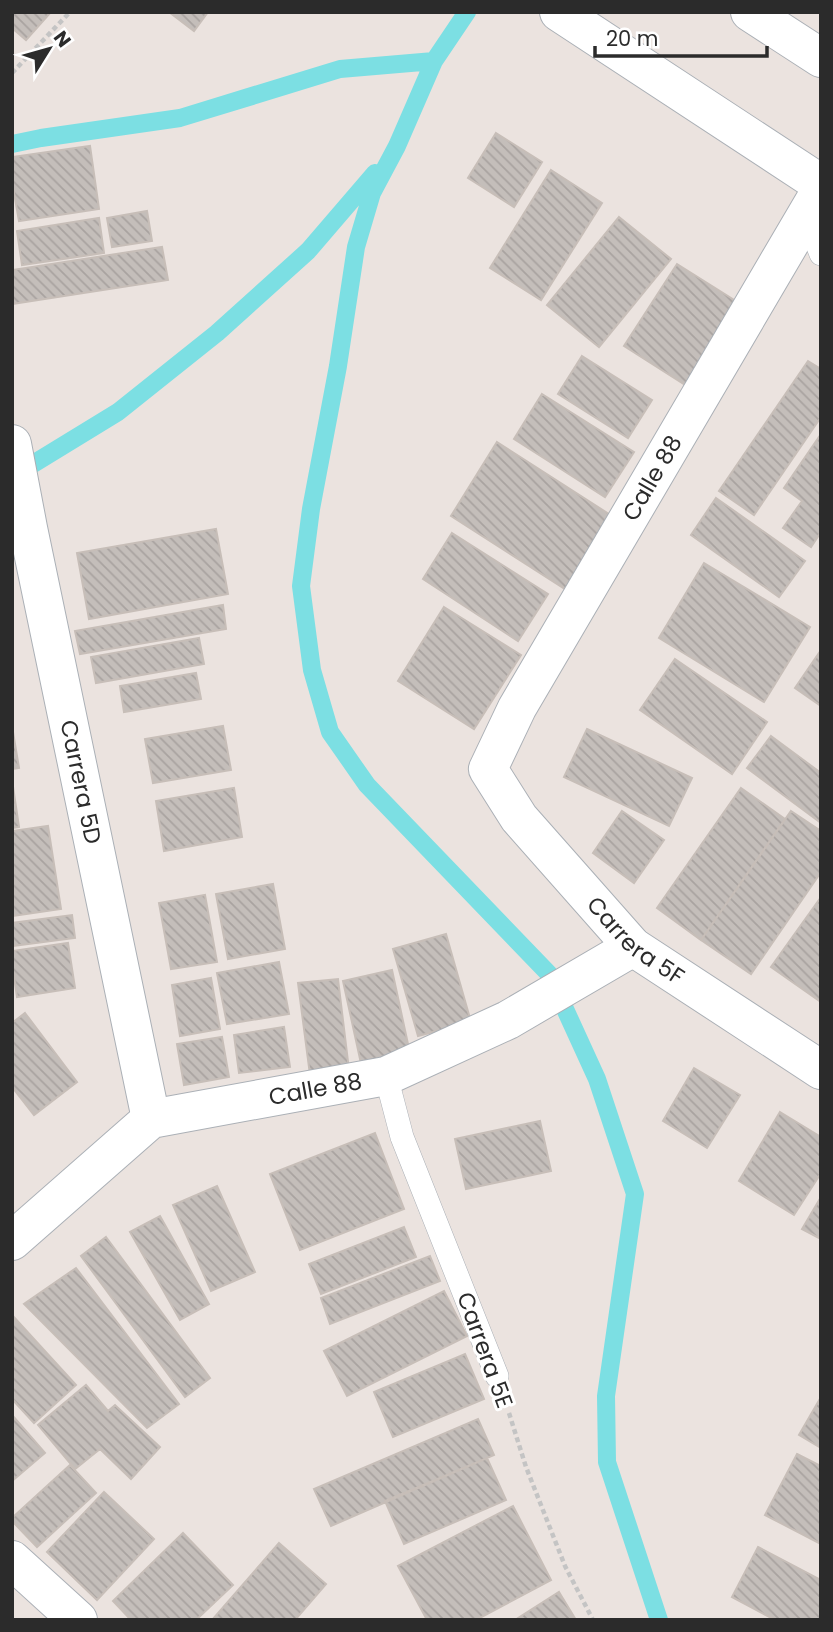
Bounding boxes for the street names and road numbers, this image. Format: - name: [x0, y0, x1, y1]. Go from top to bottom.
- street label: Calle 88: [615, 429, 689, 527]
- street label: Carrera 5D: [52, 717, 109, 847]
- street label: Carrera 5F: [579, 889, 691, 992]
- street label: Calle 88: [266, 1065, 364, 1113]
- street label: Carrera 5E: [449, 1288, 521, 1412]

